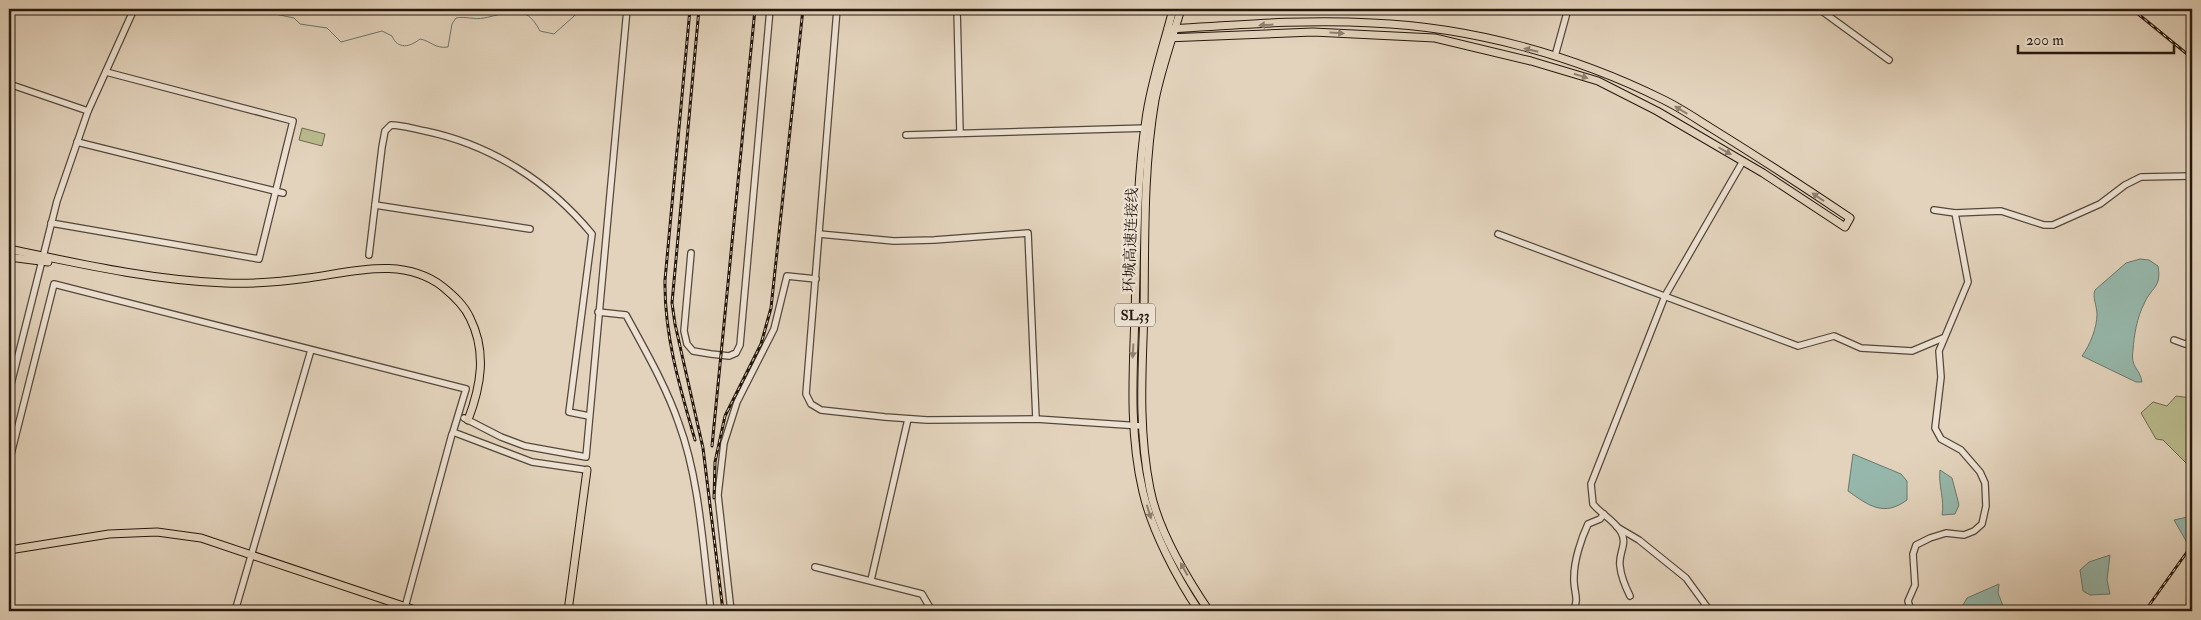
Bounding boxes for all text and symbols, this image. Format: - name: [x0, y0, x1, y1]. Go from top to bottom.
- one-way arrow: [1257, 21, 1273, 29]
- scale bar: [2018, 22, 2175, 54]
- one-way arrow: [1329, 29, 1345, 37]
- text: 200 m: [2026, 31, 2064, 50]
- one-way arrow: [1522, 45, 1538, 53]
- one-way arrow: [1574, 73, 1589, 81]
- one-way arrow: [1674, 105, 1687, 114]
- one-way arrow: [1719, 146, 1732, 155]
- street label: 环城高速连接线: [1120, 187, 1142, 293]
- one-way arrow: [1811, 192, 1825, 202]
- road number: SL33: [1115, 304, 1155, 326]
- one-way arrow: [1129, 343, 1137, 359]
- one-way arrow: [1145, 505, 1153, 520]
- one-way arrow: [1180, 562, 1188, 577]

